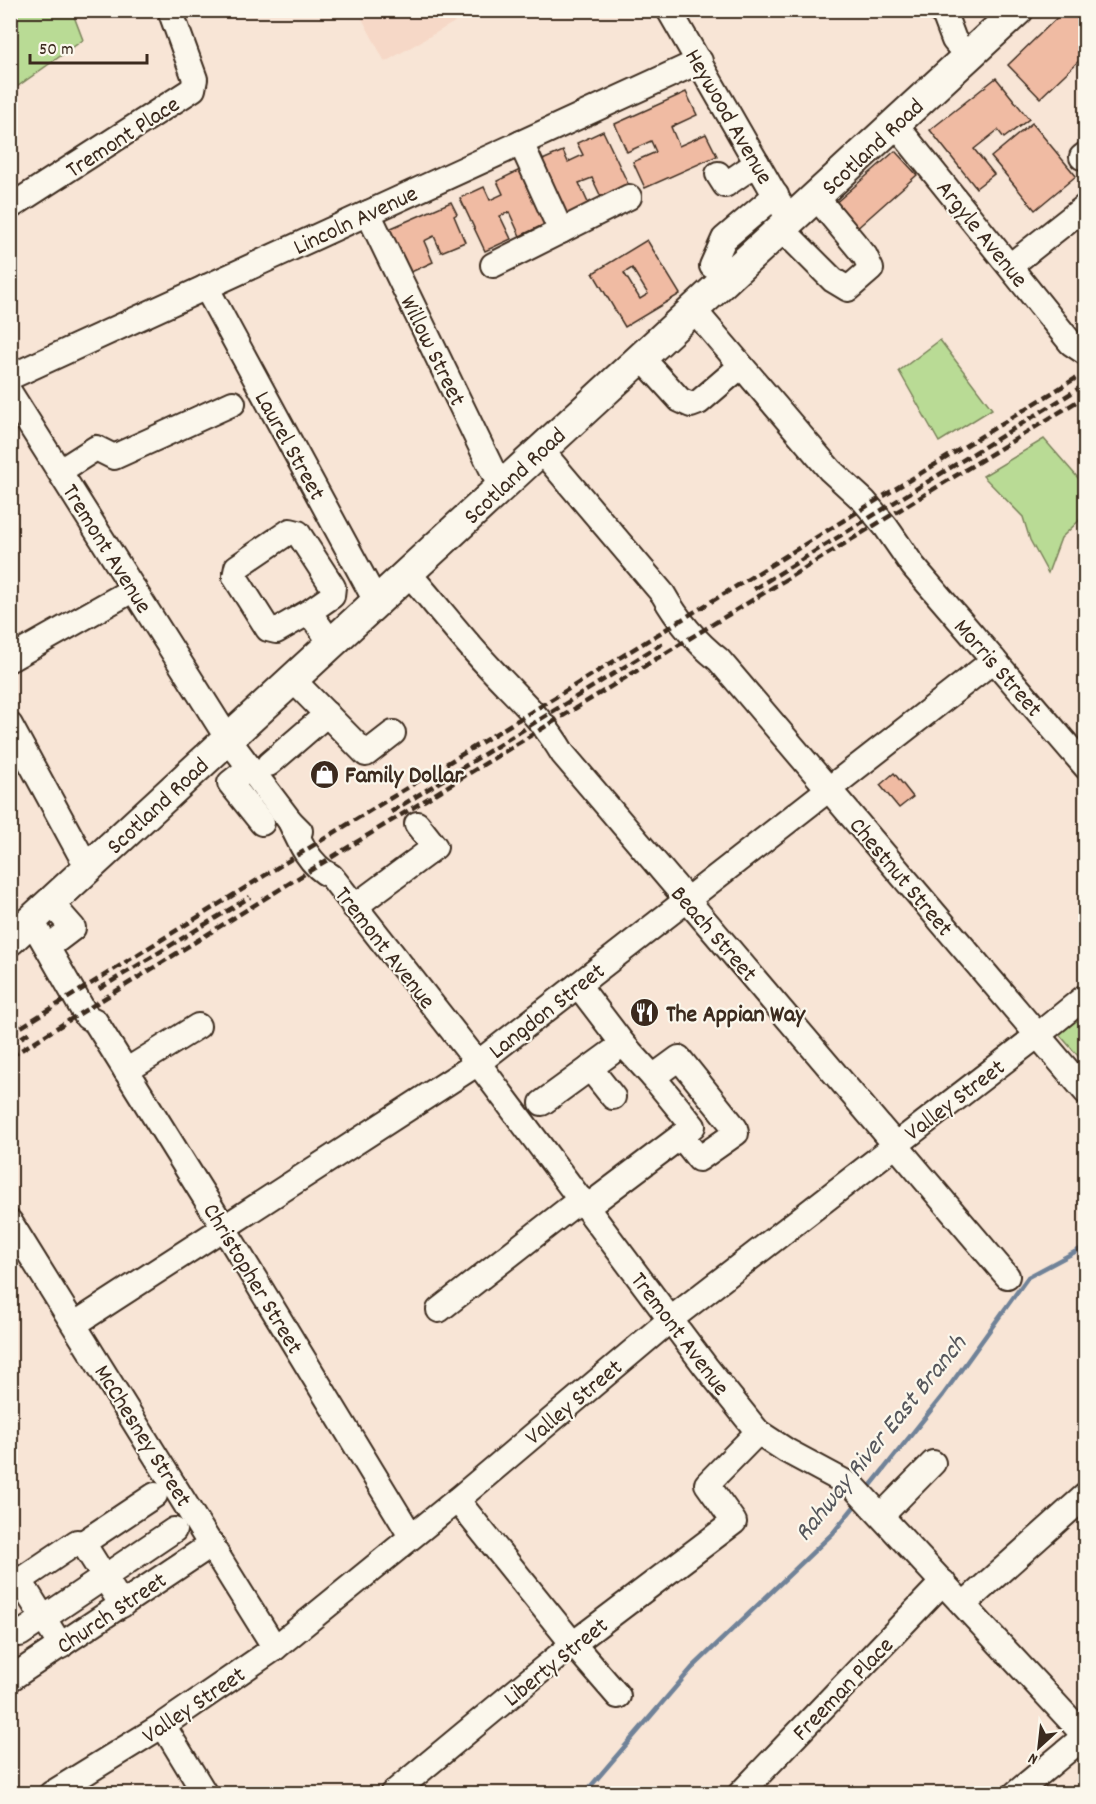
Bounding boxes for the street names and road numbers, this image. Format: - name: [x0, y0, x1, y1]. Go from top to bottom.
- street label: Heywood Avenue: [675, 43, 780, 192]
- street label: Tremont Place: [60, 89, 187, 188]
- street label: Scotland Road: [815, 92, 933, 205]
- street label: Argyle Avenue: [927, 174, 1035, 296]
- street label: Lincoln Avenue: [289, 178, 424, 265]
- street label: Willow Street: [390, 290, 473, 413]
- street label: Laurel Street: [244, 386, 332, 507]
- street label: Scotland Road: [457, 421, 575, 534]
- street label: Tremont Avenue: [52, 478, 159, 621]
- street label: Morris Street: [944, 612, 1049, 726]
- street label: Scotland Road: [100, 751, 218, 864]
- street label: Chestnut Street: [840, 811, 960, 945]
- street label: Beach Street: [661, 879, 764, 991]
- street label: Tremont Avenue: [325, 880, 442, 1017]
- street label: Langdon Street: [482, 956, 613, 1069]
- street label: Valley Street: [898, 1052, 1013, 1151]
- street label: Christopher Street: [193, 1197, 310, 1362]
- street label: Tremont Avenue: [621, 1266, 737, 1404]
- street label: Valley Street: [519, 1352, 631, 1454]
- street label: McChesney Street: [84, 1359, 199, 1515]
- street label: Church Street: [51, 1565, 175, 1664]
- street label: Liberty Street: [497, 1610, 617, 1716]
- street label: Freeman Place: [786, 1630, 903, 1750]
- street label: Valley Street: [136, 1659, 253, 1754]

